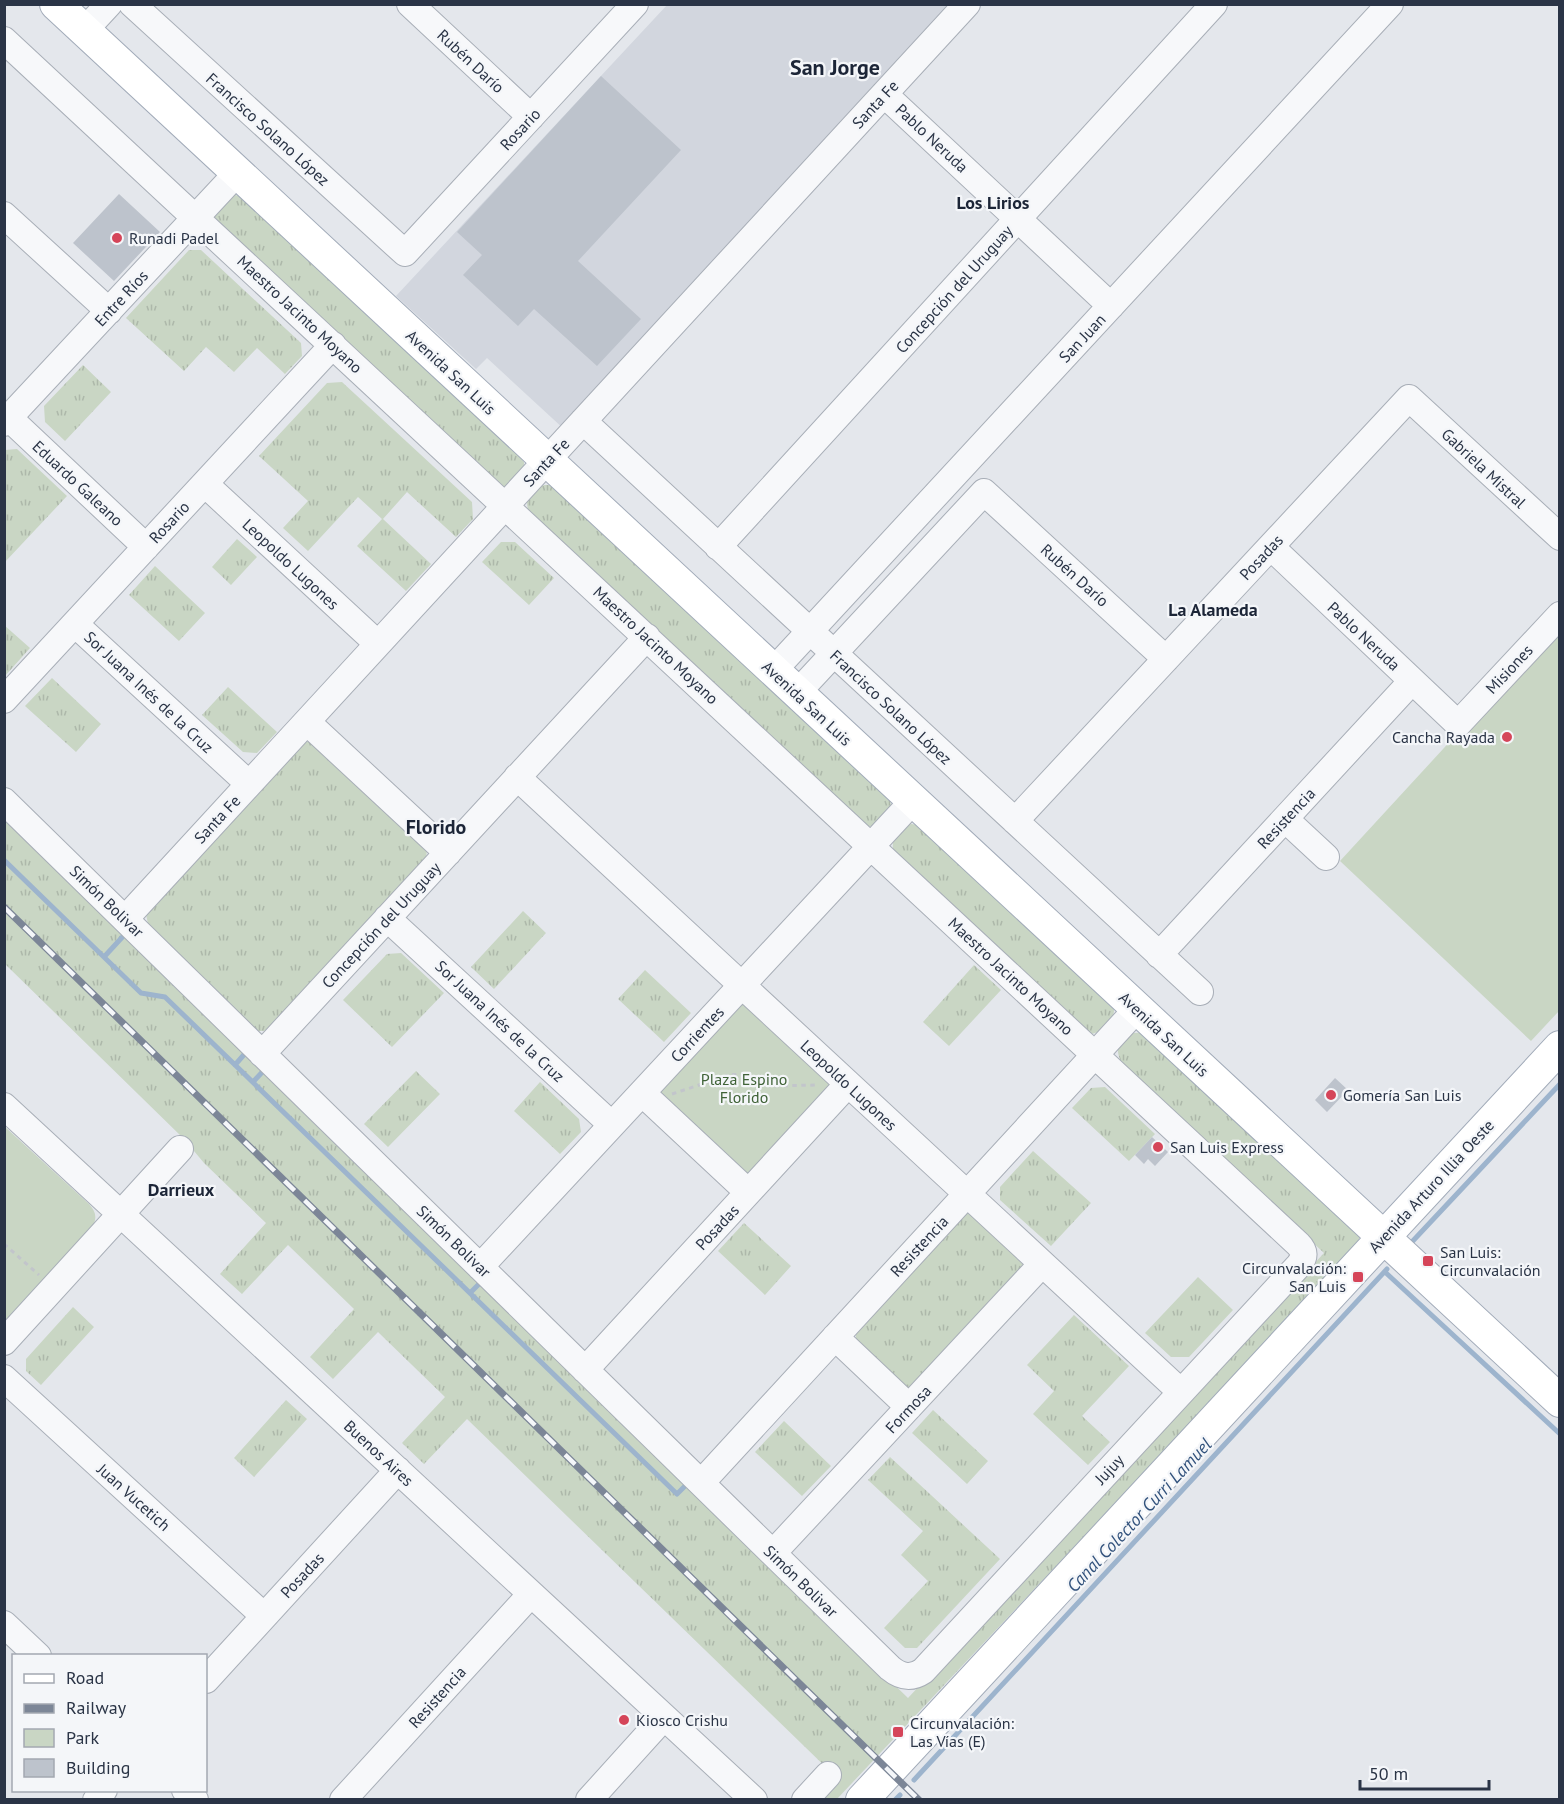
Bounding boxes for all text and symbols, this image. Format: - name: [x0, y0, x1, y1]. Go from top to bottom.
- street label: Rubén Darío: [433, 25, 509, 97]
- district label: San Jorge: [790, 53, 880, 81]
- street label: Francisco Solano López: [202, 68, 334, 190]
- street label: Santa Fe: [847, 76, 903, 132]
- street label: Pablo Neruda: [892, 99, 972, 177]
- street label: Rosario: [496, 104, 544, 154]
- district label: Los Lirios: [957, 191, 1030, 214]
- street label: Concepción del Uruguay: [891, 220, 1017, 357]
- place label: Runadi Padel: [129, 228, 219, 248]
- marker: Runadi Padel: [110, 231, 124, 245]
- street label: Maestro Jacinto Moyano: [233, 251, 367, 377]
- street label: Entre Ríos: [90, 266, 152, 330]
- street label: San Juan: [1054, 309, 1110, 367]
- street label: Avenida San Luis: [402, 325, 500, 419]
- street label: Gabriela Mistral: [1438, 424, 1531, 512]
- street label: Santa Fe: [518, 434, 574, 490]
- street label: Eduardo Galeano: [29, 436, 127, 530]
- street label: Rosario: [145, 497, 193, 547]
- street label: Leopoldo Lugones: [239, 514, 344, 614]
- street label: Posadas: [1235, 530, 1287, 584]
- street label: Rubén Darío: [1037, 539, 1113, 611]
- street label: Maestro Jacinto Moyano: [589, 582, 723, 708]
- street label: Pablo Neruda: [1324, 597, 1404, 675]
- district label: La Alameda: [1168, 598, 1258, 621]
- street label: Sor Juana Inés de la Cruz: [80, 627, 218, 757]
- street label: Misiones: [1481, 640, 1537, 698]
- street label: Francisco Solano López: [826, 645, 956, 769]
- street label: Avenida San Luis: [758, 656, 856, 750]
- place label: Cancha Rayada: [1392, 727, 1495, 747]
- marker: Cancha Rayada: [1500, 730, 1514, 744]
- street label: Resistencia: [1253, 783, 1319, 853]
- street label: Santa Fe: [189, 791, 245, 847]
- district label: Florido: [406, 814, 467, 840]
- street label: Concepción del Uruguay: [317, 857, 445, 992]
- street label: Simón Bolivar: [66, 861, 149, 942]
- street label: Maestro Jacinto Moyano: [944, 913, 1078, 1039]
- street label: Sor Juana Inés de la Cruz: [431, 956, 569, 1086]
- street label: Avenida San Luis: [1115, 987, 1213, 1081]
- street label: Corrientes: [666, 1002, 728, 1066]
- street label: Leopoldo Lugones: [797, 1035, 902, 1135]
- park label: Plaza Espino Florido: [701, 1069, 787, 1107]
- place label: Gomería San Luis: [1343, 1085, 1462, 1105]
- marker: Gomería San Luis: [1324, 1088, 1338, 1102]
- street label: Avenida Arturo Illia Oeste: [1364, 1115, 1498, 1257]
- place label: San Luis Express: [1170, 1137, 1284, 1157]
- marker: San Luis Express: [1151, 1140, 1165, 1154]
- district label: Darrieux: [148, 1178, 215, 1201]
- street label: Posadas: [691, 1200, 743, 1254]
- street label: Simón Bolivar: [413, 1201, 496, 1282]
- street label: Resistencia: [886, 1211, 952, 1281]
- place label: San Luis: Circunvalación: [1440, 1242, 1541, 1280]
- marker: San Luis: Circunvalación: [1421, 1254, 1435, 1268]
- place label: Circunvalación: San Luis: [1242, 1258, 1346, 1296]
- marker: Circunvalación: San Luis: [1351, 1270, 1365, 1284]
- street label: Formosa: [881, 1381, 935, 1437]
- street label: Buenos Aires: [340, 1416, 418, 1490]
- water label: Canal Colector Curri Lamuel: [1062, 1433, 1217, 1597]
- street label: Jujuy: [1090, 1449, 1128, 1489]
- street label: Juan Vucetich: [93, 1458, 175, 1535]
- street label: Simón Bolivar: [760, 1541, 843, 1622]
- street label: Posadas: [276, 1548, 328, 1602]
- legend: [12, 1654, 207, 1792]
- street label: Resistencia: [404, 1662, 470, 1732]
- text: Road: [66, 1666, 104, 1689]
- text: Railway: [66, 1696, 127, 1719]
- place label: Kiosco Crishu: [636, 1710, 728, 1730]
- marker: Kiosco Crishu: [617, 1713, 631, 1727]
- place label: Circunvalación: Las Vías (E): [910, 1713, 1015, 1751]
- marker: Circunvalación: Las Vías (E): [891, 1725, 905, 1739]
- text: Park: [66, 1726, 99, 1749]
- scale bar: [1360, 1753, 1489, 1791]
- text: Building: [66, 1756, 130, 1779]
- text: 50 m: [1369, 1762, 1408, 1785]

